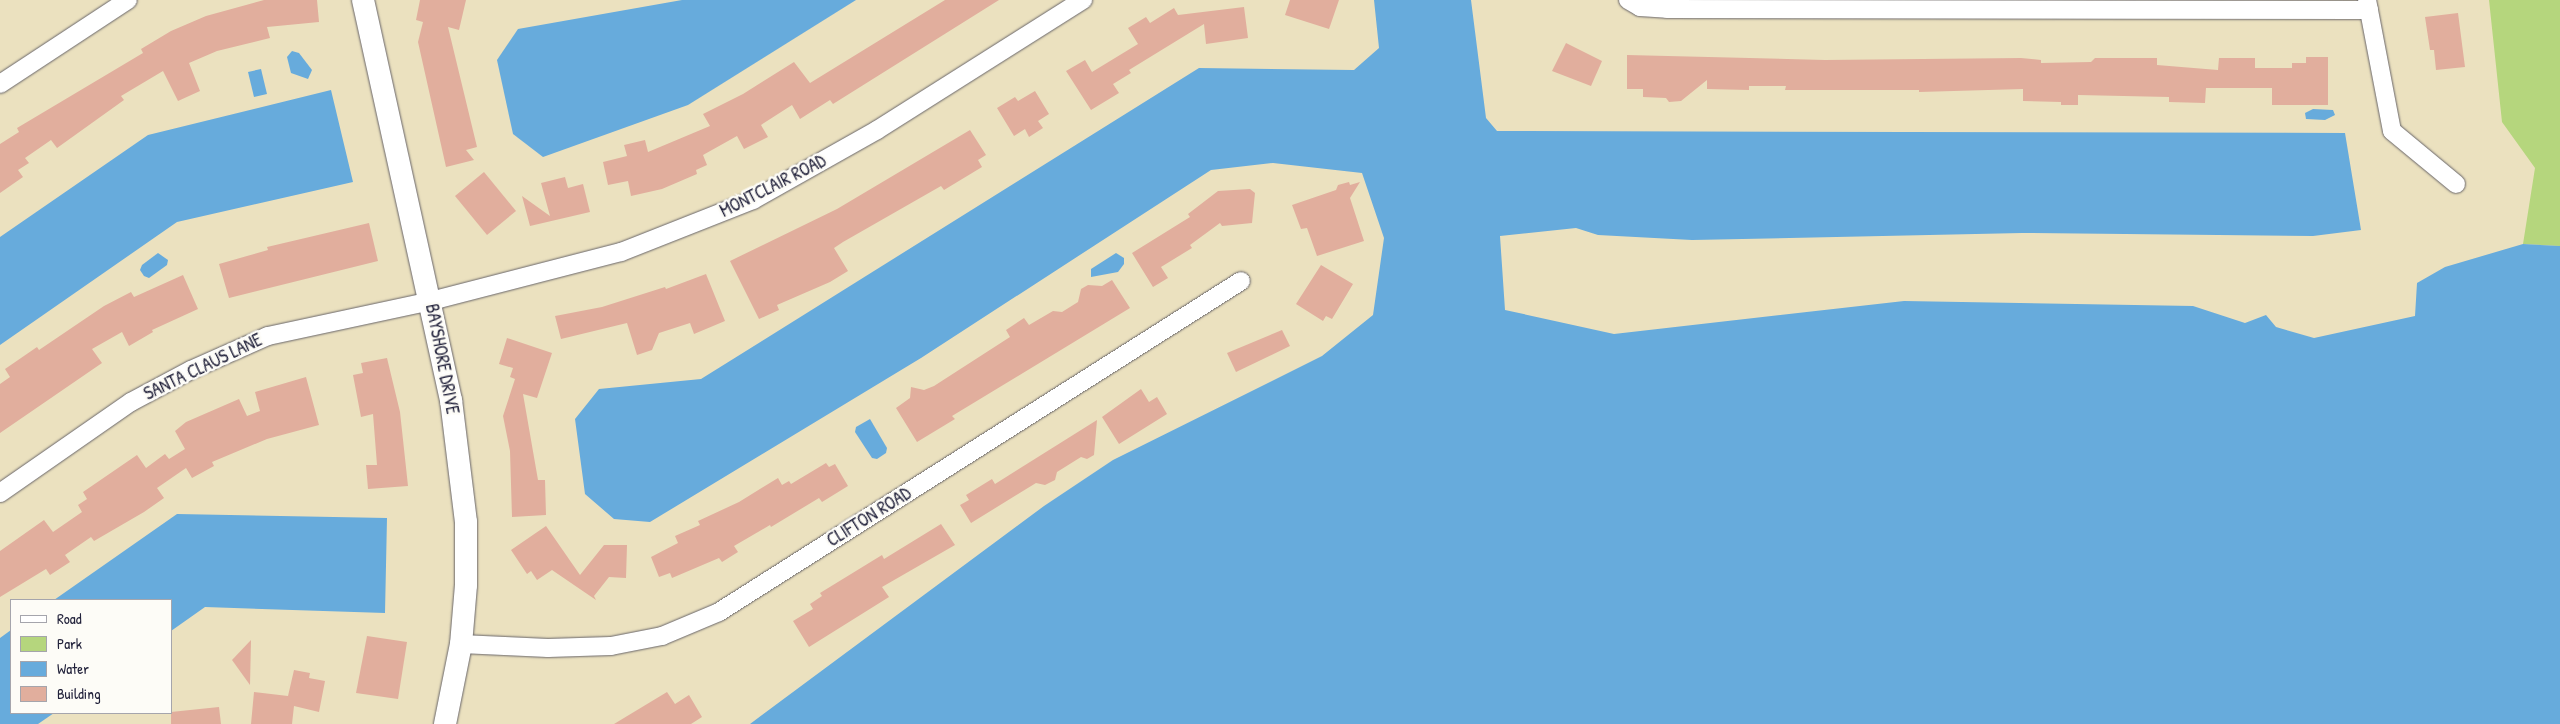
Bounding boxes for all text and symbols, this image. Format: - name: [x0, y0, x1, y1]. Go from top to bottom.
- street label: MONTCLAIR ROAD: [716, 150, 830, 222]
- street label: BAYSHORE DRIVE: [421, 302, 463, 416]
- street label: SANTA CLAUS LANE: [140, 329, 266, 405]
- street label: CLIFTON ROAD: [823, 483, 915, 551]
- legend: [10, 599, 172, 714]
- text: Road: [57, 608, 82, 629]
- text: Park: [57, 633, 82, 654]
- text: Water: [57, 658, 89, 679]
- text: Building: [57, 683, 101, 704]

